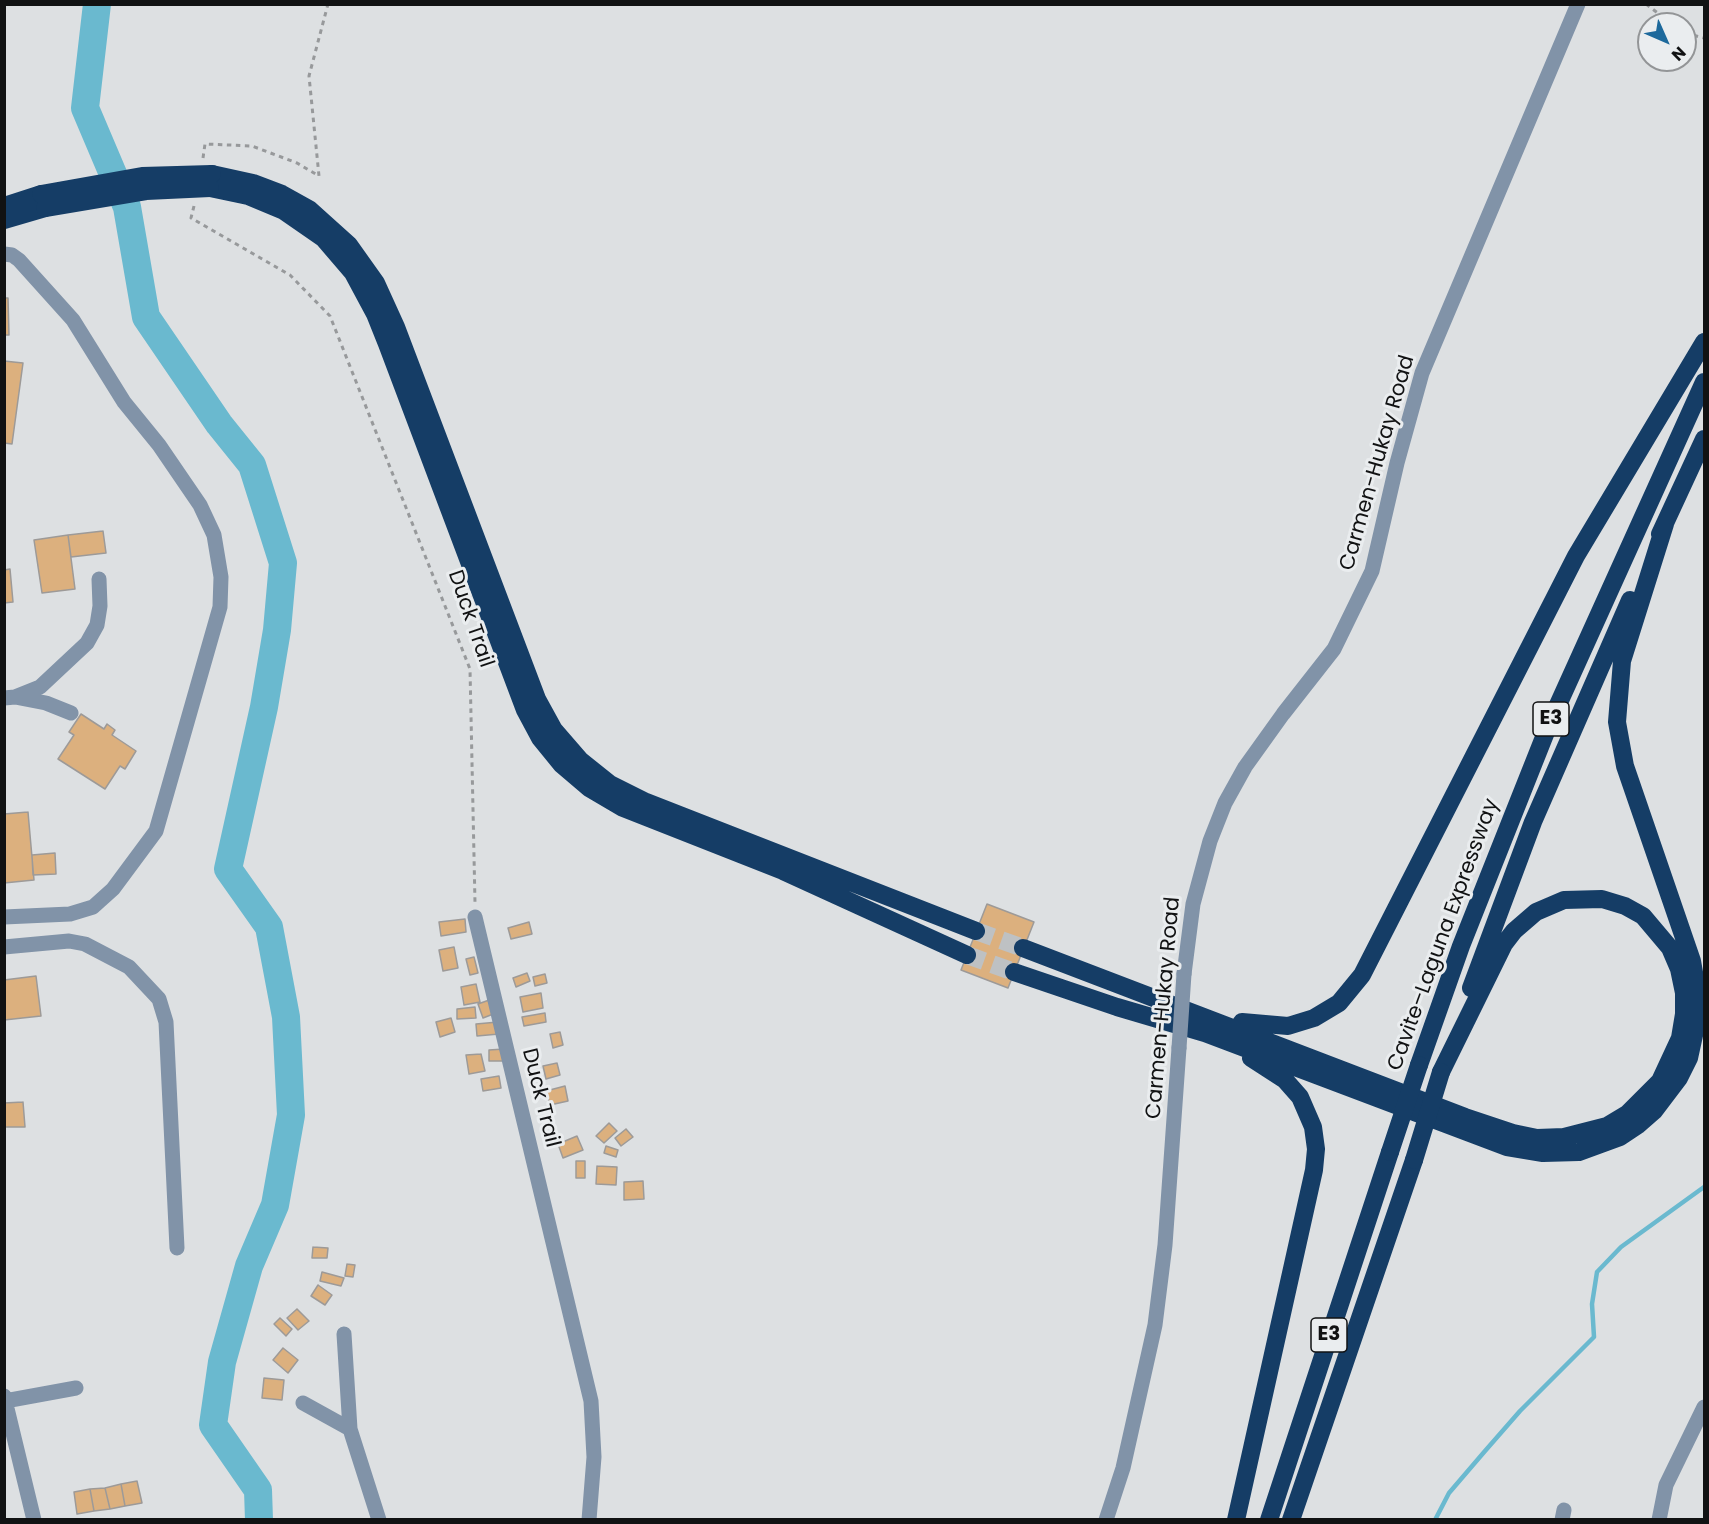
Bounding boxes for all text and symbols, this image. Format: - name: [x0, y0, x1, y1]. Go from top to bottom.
- north arrow: [1637, 12, 1697, 72]
- text: N: [1666, 41, 1691, 66]
- street label: Carmen-Hukay Road: [1335, 352, 1421, 574]
- street label: Duck Trail: [442, 567, 498, 671]
- road number: E3: [1533, 702, 1569, 736]
- street label: Cavite–Laguna Expressway: [1383, 796, 1505, 1074]
- street label: Carmen-Hukay Road: [1142, 896, 1186, 1120]
- street label: Duck Trail: [516, 1046, 564, 1150]
- road number: E3: [1311, 1318, 1347, 1352]

